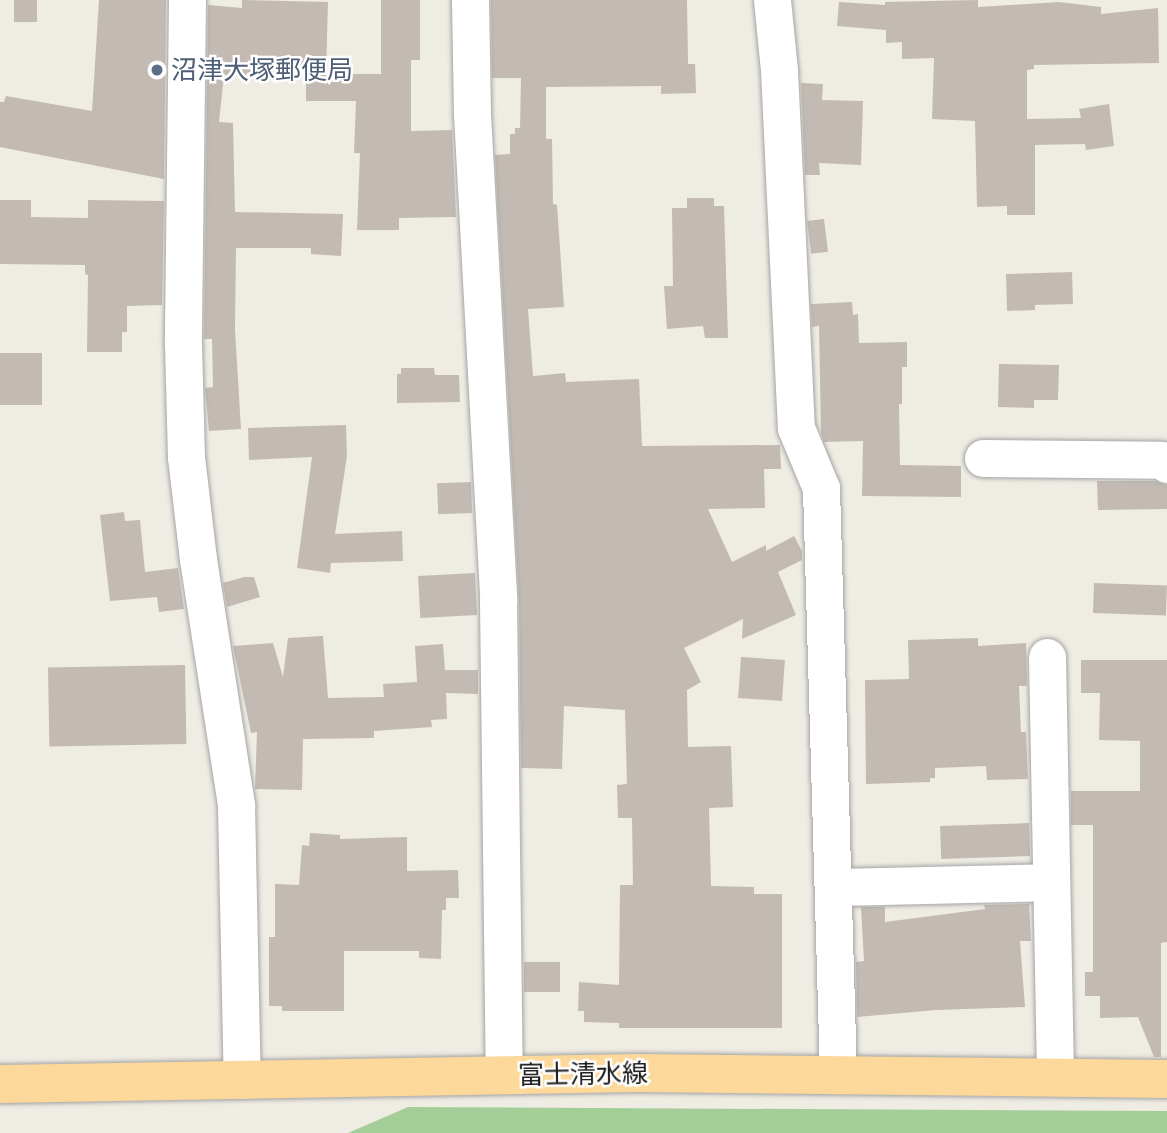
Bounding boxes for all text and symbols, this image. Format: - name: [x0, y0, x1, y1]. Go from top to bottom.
- place label: 沼津大塚郵便局: [171, 54, 353, 86]
- marker: 沼津大塚郵便局: [149, 62, 165, 78]
- street label: 富士清水線: [518, 1057, 648, 1091]

